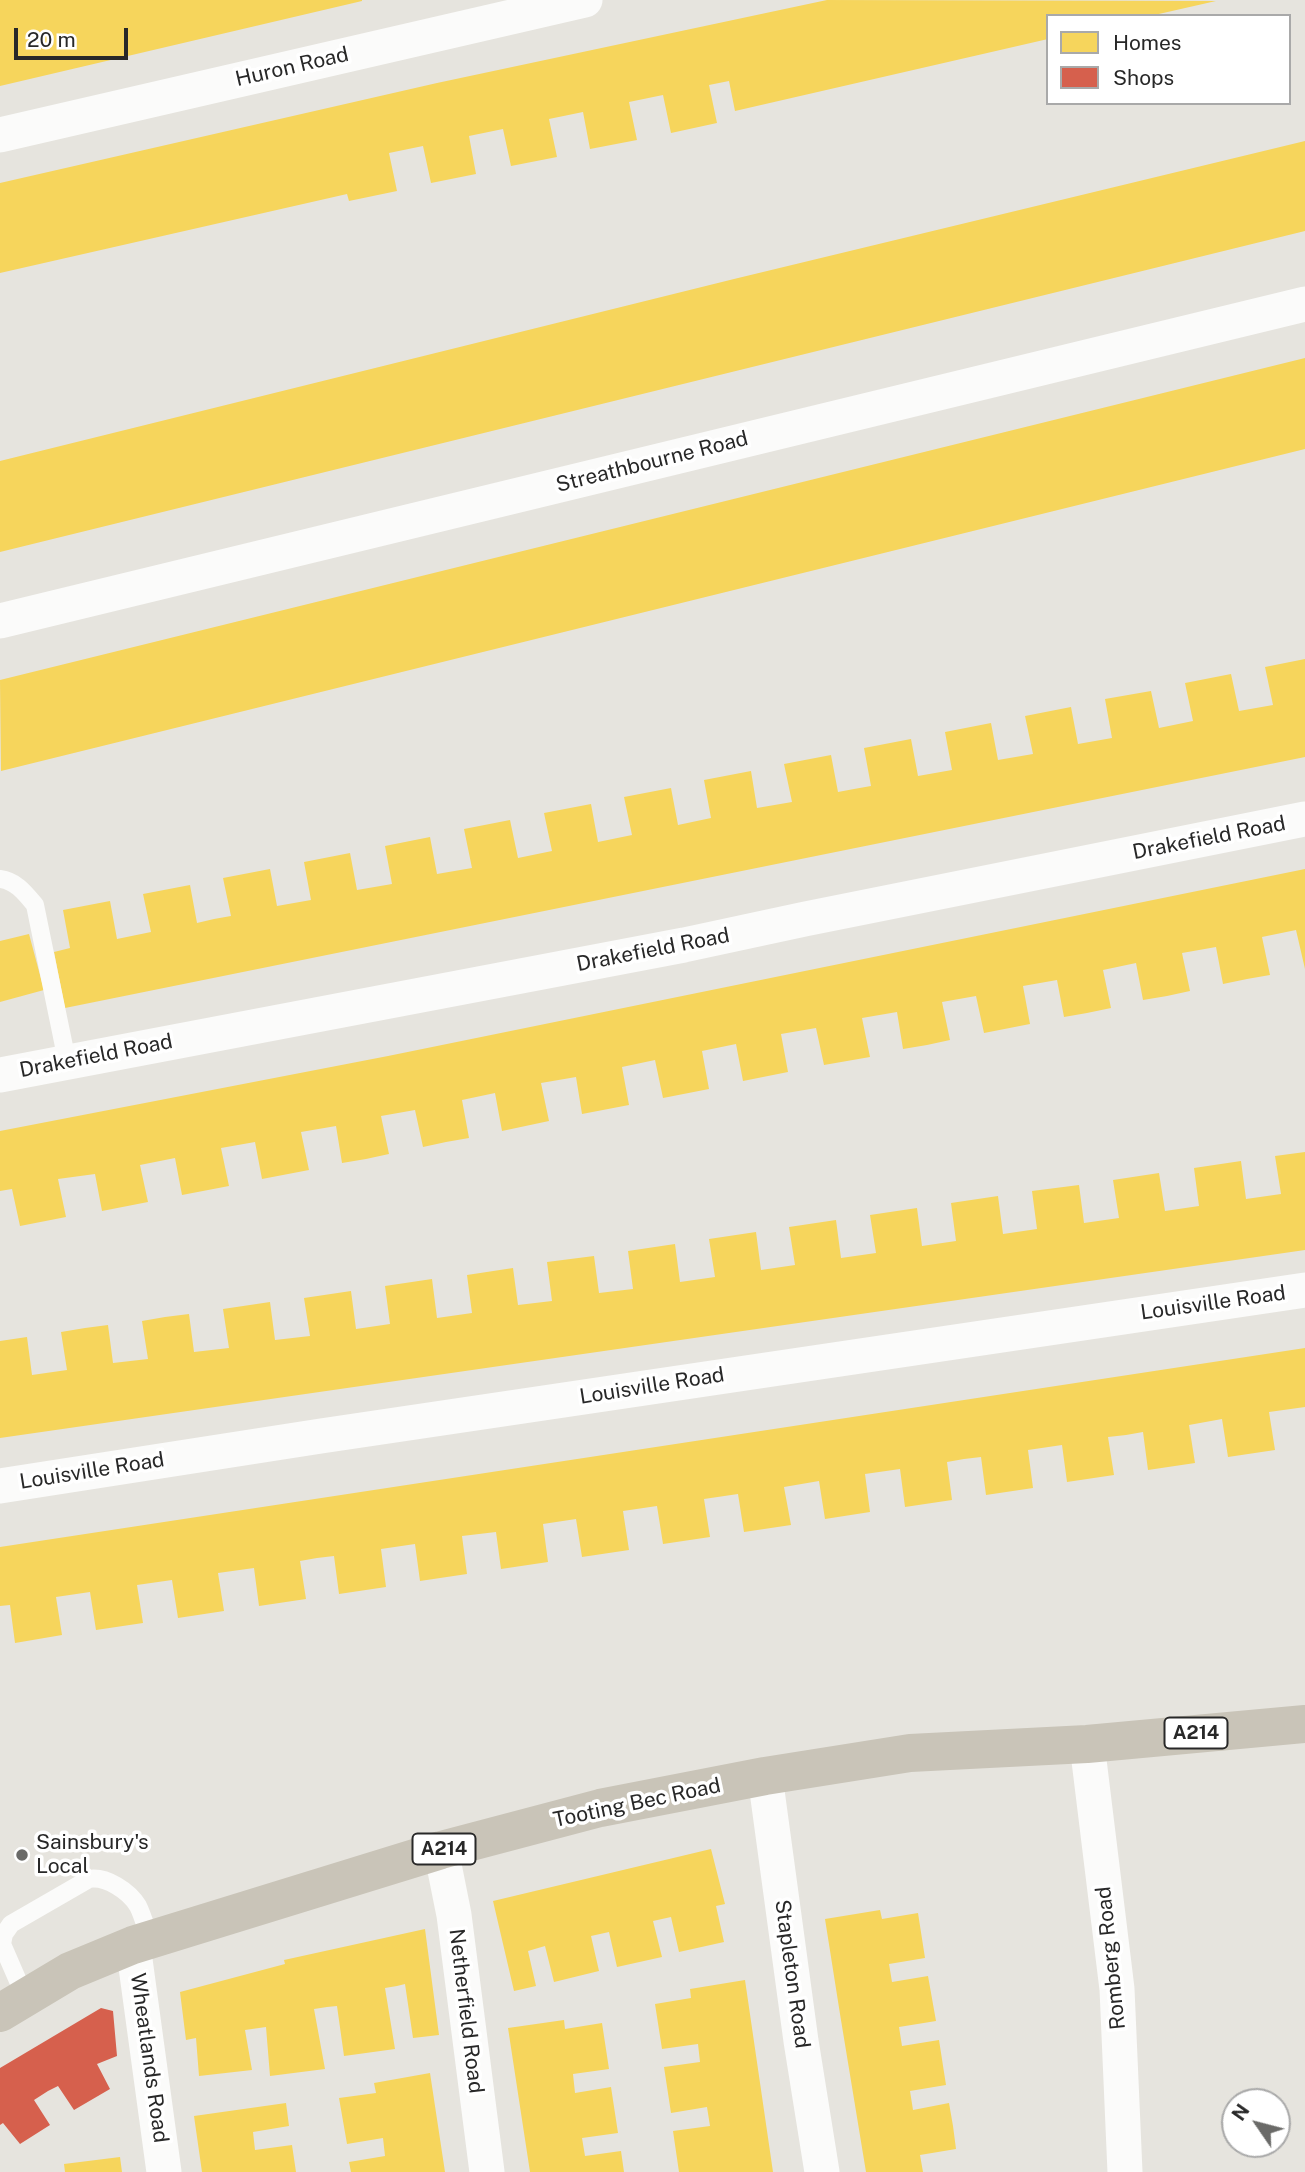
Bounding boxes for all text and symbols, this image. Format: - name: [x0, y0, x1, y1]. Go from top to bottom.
- scale bar: [18, 14, 131, 58]
- legend: [1046, 14, 1291, 105]
- text: 20 m: [27, 27, 76, 52]
- text: Homes: [1113, 30, 1181, 55]
- street label: Huron Road: [233, 42, 351, 92]
- text: Shops: [1113, 65, 1174, 90]
- street label: Streathbourne Road: [553, 426, 751, 498]
- street label: Drakefield Road: [1130, 811, 1288, 865]
- street label: Drakefield Road: [574, 923, 732, 977]
- street label: Drakefield Road: [17, 1029, 175, 1083]
- street label: Louisville Road: [1139, 1280, 1287, 1326]
- street label: Louisville Road: [578, 1362, 726, 1410]
- street label: Louisville Road: [18, 1447, 166, 1495]
- road number: A214: [1164, 1718, 1228, 1749]
- street label: Tooting Bec Road: [551, 1773, 723, 1833]
- place label: Sainsbury's Local: [36, 1830, 149, 1880]
- road number: A214: [412, 1834, 476, 1865]
- marker: Sainsbury's Local: [14, 1847, 30, 1863]
- street label: Romberg Road: [1091, 1885, 1131, 2031]
- street label: Stapleton Road: [769, 1898, 815, 2050]
- street label: Netherfield Road: [443, 1927, 489, 2095]
- street label: Wheatlands Road: [125, 1971, 173, 2145]
- north arrow: [1221, 2088, 1291, 2158]
- text: N: [1227, 2100, 1254, 2125]

